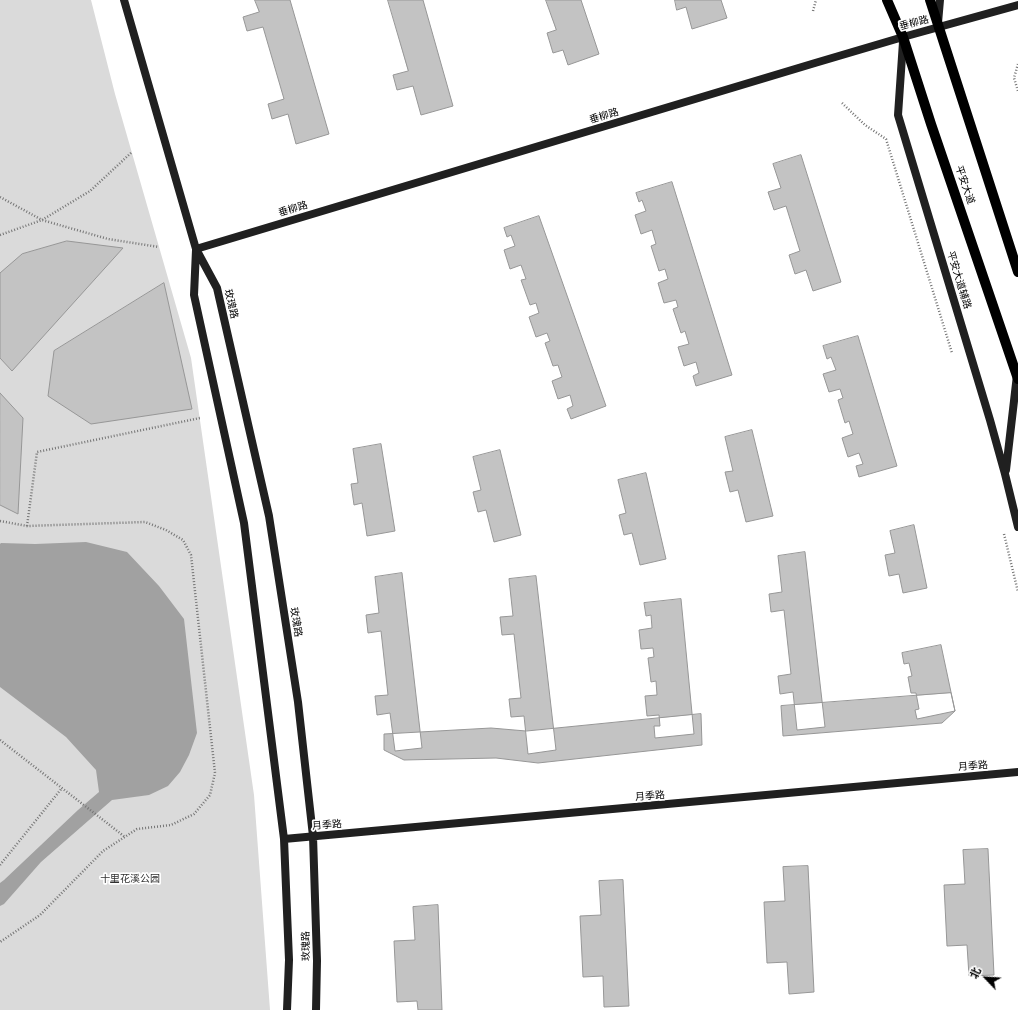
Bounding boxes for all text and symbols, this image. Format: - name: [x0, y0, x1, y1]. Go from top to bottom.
- street label: 垂柳路: [898, 13, 930, 33]
- street label: 垂柳路: [588, 106, 620, 126]
- street label: 平安大道: [953, 164, 977, 206]
- street label: 垂柳路: [277, 199, 309, 219]
- street label: 平安大道辅路: [944, 250, 974, 310]
- street label: 玫瑰路: [222, 288, 240, 320]
- street label: 玫瑰路: [288, 606, 304, 638]
- street label: 月季路: [958, 759, 988, 773]
- street label: 月季路: [635, 789, 665, 803]
- street label: 月季路: [312, 818, 342, 832]
- park label: 十里花溪公园: [100, 873, 160, 885]
- street label: 玫瑰路: [300, 931, 312, 961]
- north arrow: [966, 958, 1006, 998]
- text: 北: [967, 965, 983, 980]

